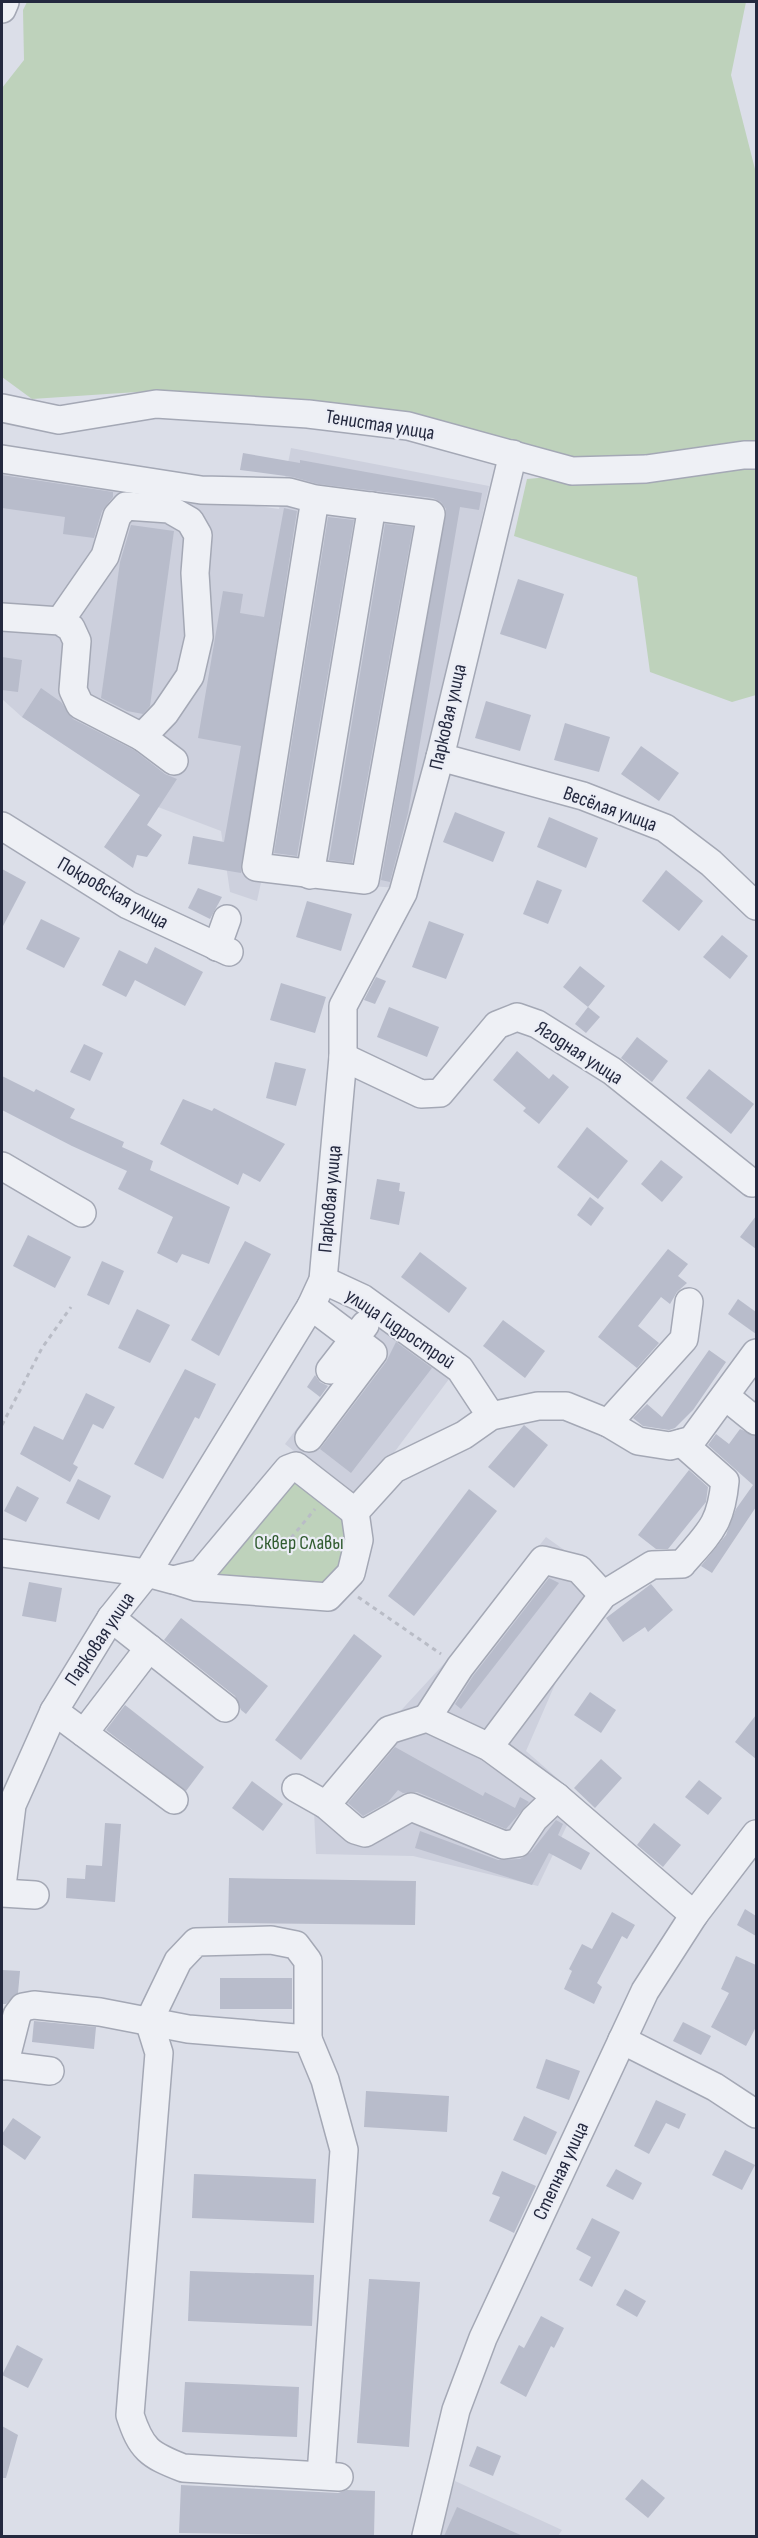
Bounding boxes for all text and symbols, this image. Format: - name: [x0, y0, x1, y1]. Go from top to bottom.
- street label: Тенистая улица: [324, 405, 436, 445]
- street label: Парковая улица: [424, 662, 472, 772]
- street label: Весёлая улица: [560, 781, 660, 837]
- street label: Покровская улица: [53, 852, 173, 934]
- street label: Ягодная улица: [531, 1016, 627, 1090]
- street label: Парковая улица: [313, 1144, 347, 1254]
- street label: улица Гидрострой: [341, 1284, 459, 1374]
- park label: Сквер Славы: [254, 1531, 344, 1555]
- street label: Парковая улица: [60, 1588, 140, 1690]
- street label: Степная улица: [528, 2118, 594, 2224]

